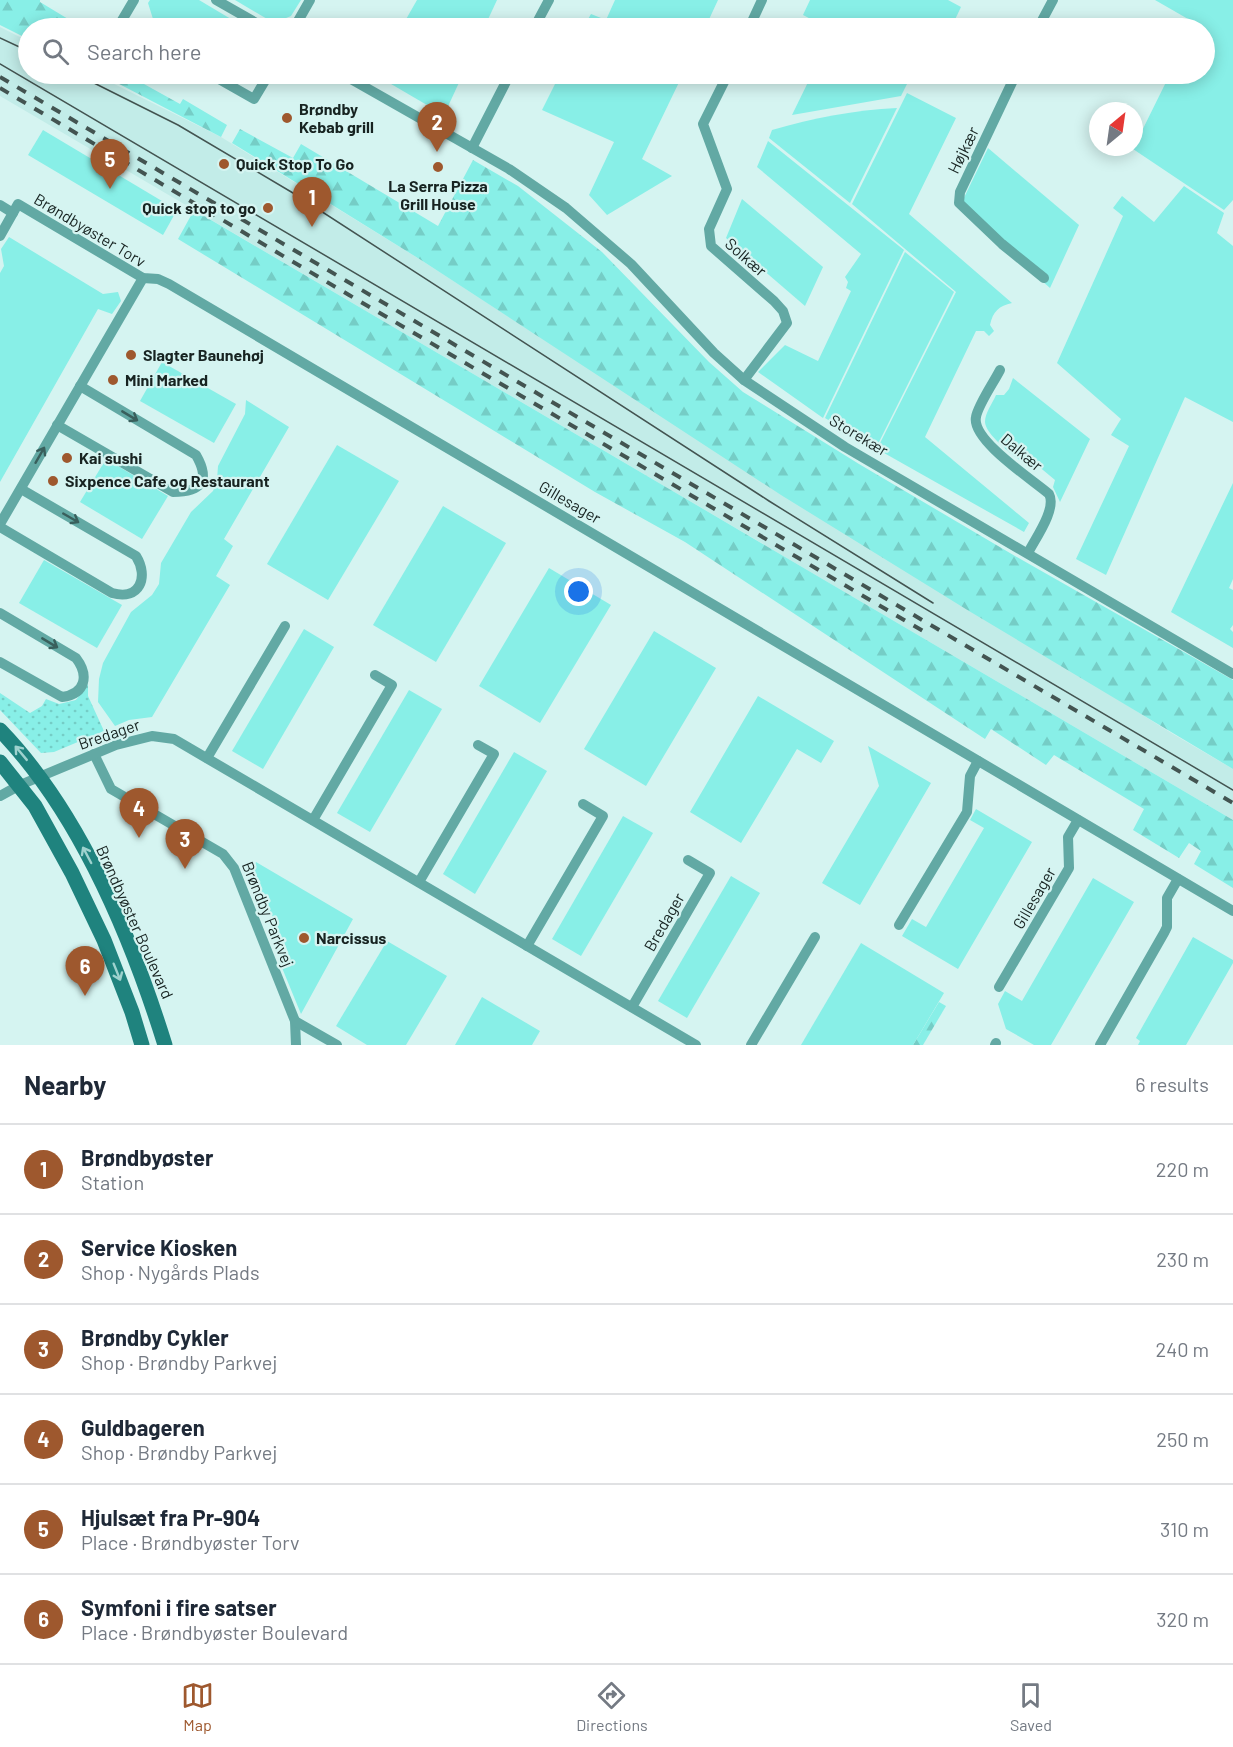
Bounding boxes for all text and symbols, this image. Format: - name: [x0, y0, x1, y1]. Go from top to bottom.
- search box: [18, 18, 1215, 84]
- icon: search: [39, 35, 72, 68]
- text: Search here: [87, 38, 201, 64]
- place label: Brøndby Kebab grill: [299, 99, 374, 136]
- pin: 2: [418, 102, 456, 152]
- north arrow: [1089, 102, 1143, 156]
- marker: Brøndby Kebab grill: [280, 111, 294, 125]
- street label: Højkær: [943, 123, 982, 176]
- pin: 5: [90, 140, 130, 189]
- place label: Quick Stop To Go: [236, 154, 354, 173]
- marker: Quick Stop To Go: [217, 157, 231, 171]
- marker: La Serra Pizza Grill House: [431, 160, 445, 174]
- place label: La Serra Pizza Grill House: [388, 176, 488, 213]
- pin: 1: [292, 178, 332, 227]
- street label: Brøndbyøster Torv: [31, 189, 150, 271]
- place label: Quick stop to go: [142, 198, 256, 217]
- marker: Quick stop to go: [261, 201, 275, 215]
- street label: Solkær: [722, 233, 771, 280]
- place label: Slagter Baunehøj: [143, 345, 264, 364]
- marker: Slagter Baunehøj: [124, 348, 138, 362]
- place label: Mini Marked: [125, 370, 208, 389]
- marker: Mini Marked: [106, 373, 120, 387]
- one-way arrow: [122, 410, 139, 422]
- street label: Storekær: [827, 410, 892, 460]
- street label: Dalkær: [998, 429, 1047, 475]
- one-way arrow: [34, 447, 46, 464]
- place label: Kai sushi: [79, 448, 142, 467]
- marker: Kai sushi: [60, 451, 74, 465]
- place label: Sixpence Cafe og Restaurant: [65, 471, 270, 490]
- marker: Sixpence Cafe og Restaurant: [46, 474, 60, 488]
- street label: Gillesager: [536, 476, 605, 527]
- one-way arrow: [62, 513, 79, 525]
- your location: [564, 577, 593, 606]
- one-way arrow: [41, 637, 58, 649]
- street label: Bredager: [75, 714, 142, 753]
- one-way arrow: [14, 745, 27, 761]
- pin: 4: [120, 788, 158, 838]
- pin: 3: [166, 820, 204, 869]
- street label: Brøndbyøster Boulevard: [93, 842, 178, 1001]
- one-way arrow: [81, 847, 93, 864]
- street label: Brøndby Parkvej: [239, 858, 298, 969]
- street label: Gillesager: [1008, 863, 1059, 932]
- street label: Bredager: [639, 889, 688, 954]
- place label: Narcissus: [316, 928, 386, 947]
- marker: Narcissus: [297, 931, 311, 945]
- pin: 6: [66, 946, 104, 996]
- one-way arrow: [112, 962, 123, 980]
- text: Nearby: [24, 1069, 106, 1100]
- text: 6 results: [1135, 1072, 1209, 1096]
- text: Brøndbyøster: [81, 1144, 213, 1170]
- text: 1: [40, 1157, 47, 1181]
- text: 220 m: [1156, 1157, 1209, 1181]
- text: Station: [81, 1170, 144, 1194]
- text: Service Kiosken: [81, 1234, 237, 1260]
- text: 2: [38, 1247, 49, 1271]
- text: 230 m: [1156, 1247, 1209, 1271]
- text: Shop · Nygårds Plads: [81, 1260, 260, 1284]
- text: Brøndby Cykler: [81, 1324, 229, 1350]
- text: 3: [38, 1337, 49, 1361]
- text: 240 m: [1155, 1337, 1209, 1361]
- text: Shop · Brøndby Parkvej: [81, 1350, 277, 1374]
- text: Guldbageren: [81, 1414, 205, 1440]
- text: 4: [37, 1427, 50, 1451]
- text: 250 m: [1156, 1427, 1209, 1451]
- text: Shop · Brøndby Parkvej: [81, 1440, 277, 1464]
- text: Hjulsæt fra Pr-904: [81, 1504, 260, 1530]
- text: 5: [38, 1517, 49, 1541]
- text: 310 m: [1160, 1517, 1209, 1541]
- text: Place · Brøndbyøster Torv: [81, 1530, 300, 1554]
- text: Symfoni i fire satser: [81, 1594, 277, 1620]
- text: 6: [38, 1607, 49, 1631]
- text: 320 m: [1156, 1607, 1209, 1631]
- text: Place · Brøndbyøster Boulevard: [81, 1620, 348, 1644]
- tab: Map: [181, 1679, 214, 1734]
- tab: Directions: [576, 1679, 648, 1734]
- tab: Saved: [1010, 1679, 1052, 1734]

